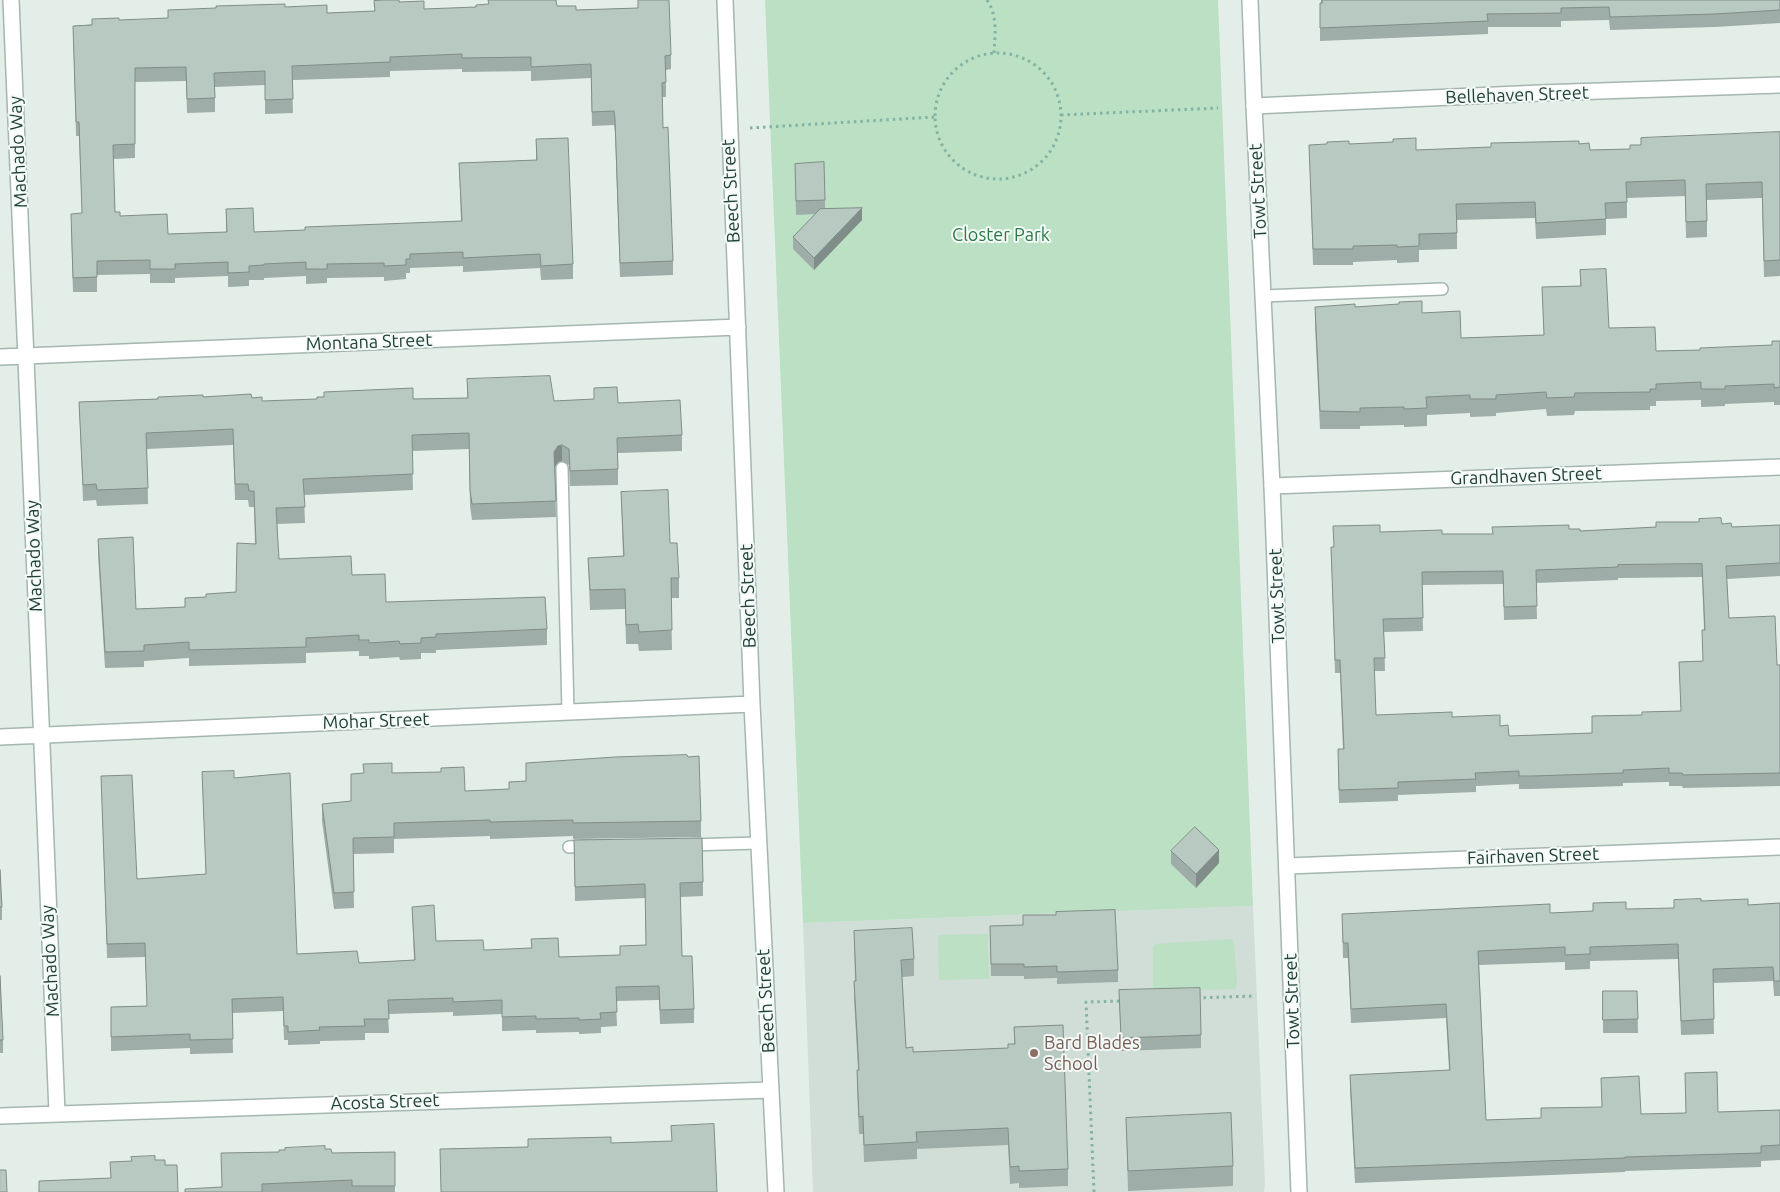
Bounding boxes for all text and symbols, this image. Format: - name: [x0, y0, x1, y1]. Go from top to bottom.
- street label: Bellehaven Street: [1445, 82, 1589, 108]
- street label: Machado Way: [4, 95, 32, 209]
- street label: Beech Street: [717, 138, 745, 244]
- street label: Towt Street: [1245, 143, 1271, 239]
- park label: Closter Park: [952, 224, 1050, 246]
- street label: Montana Street: [305, 329, 433, 355]
- street label: Grandhaven Street: [1450, 463, 1602, 489]
- street label: Machado Way: [21, 500, 47, 612]
- street label: Beech Street: [735, 543, 761, 649]
- street label: Towt Street: [1265, 548, 1289, 644]
- street label: Mohar Street: [322, 708, 430, 734]
- street label: Fairhaven Street: [1467, 843, 1599, 869]
- street label: Machado Way: [36, 904, 64, 1018]
- street label: Beech Street: [752, 948, 780, 1054]
- street label: Towt Street: [1280, 953, 1304, 1049]
- place label: Bard Blades School: [1044, 1032, 1140, 1074]
- marker: Bard Blades School: [1028, 1047, 1040, 1059]
- street label: Acosta Street: [330, 1089, 440, 1115]

